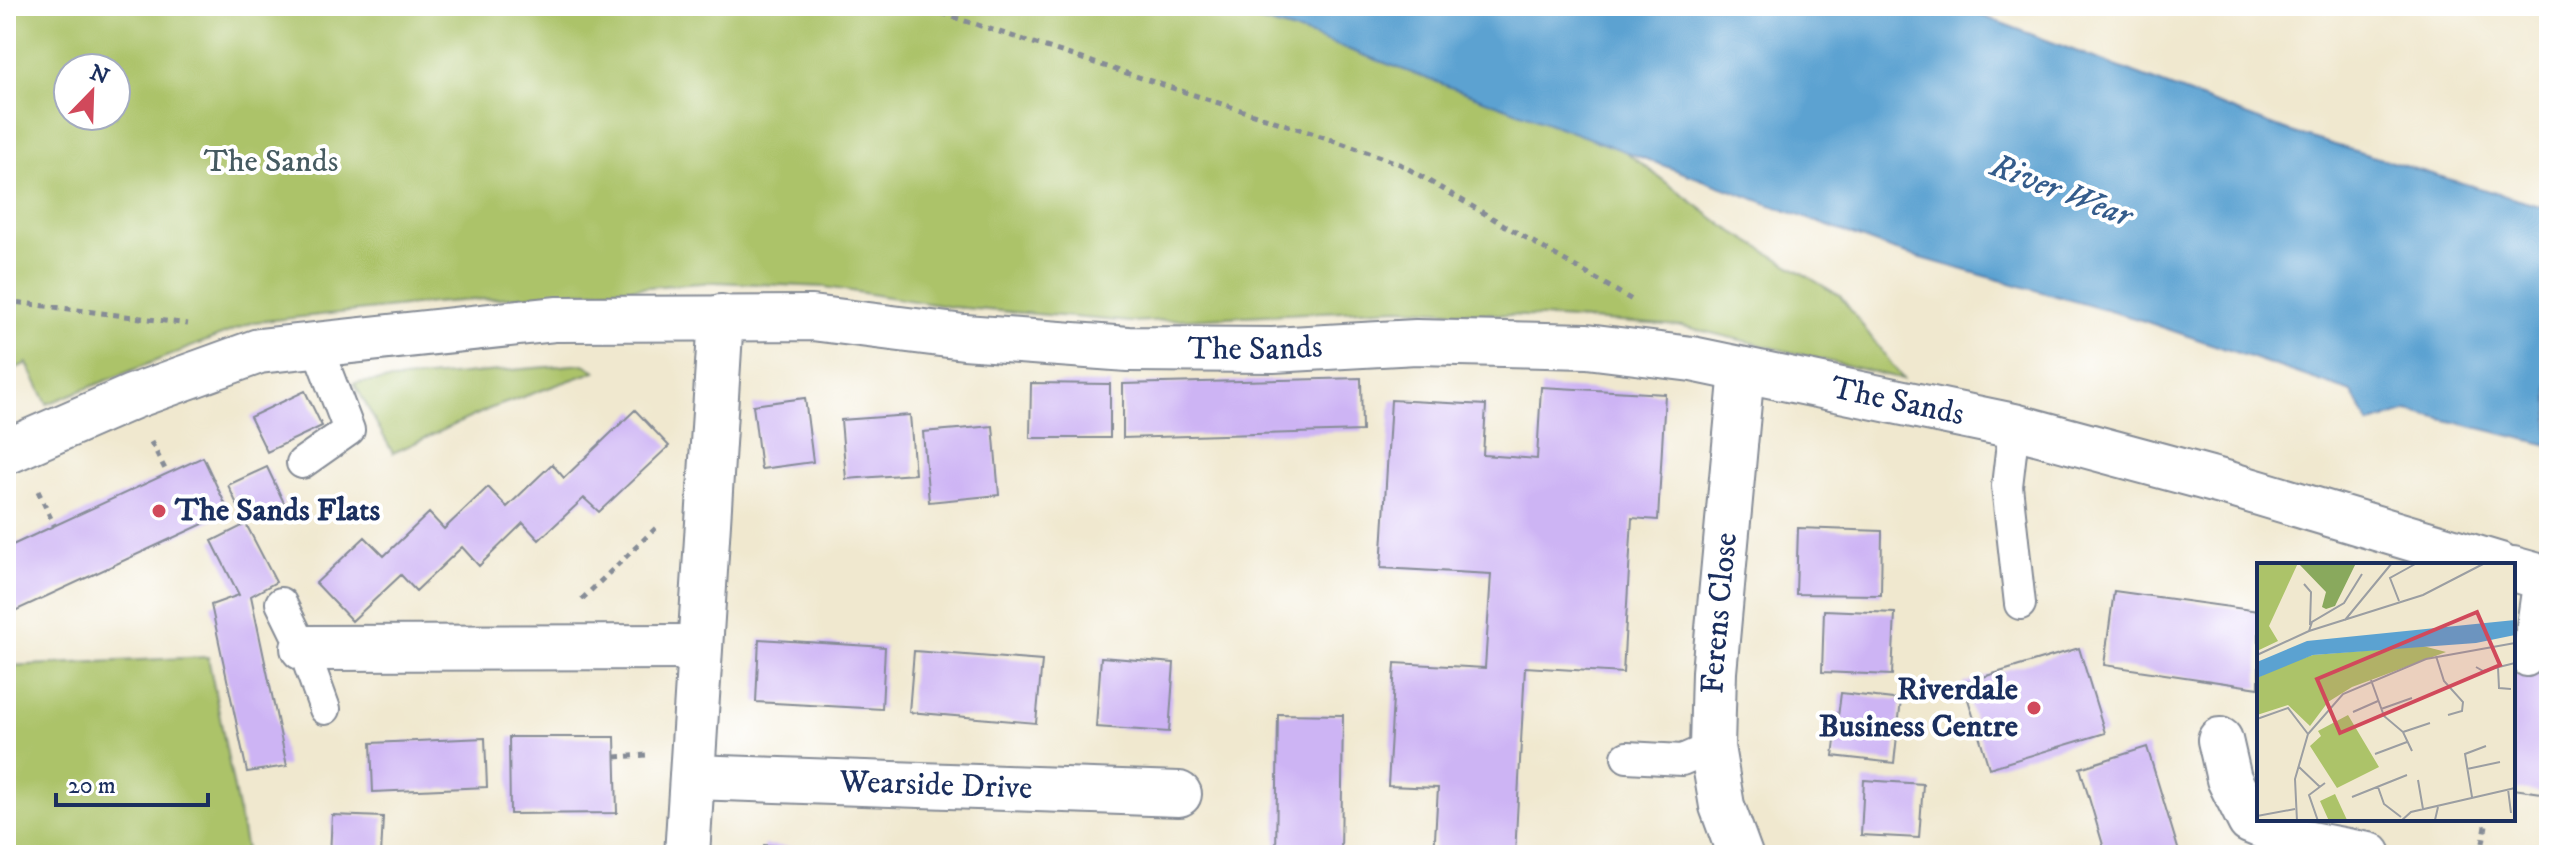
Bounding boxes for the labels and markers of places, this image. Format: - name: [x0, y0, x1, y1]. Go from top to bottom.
- place label: The Sands Flats: [174, 491, 381, 531]
- marker: The Sands Flats: [150, 502, 168, 520]
- place label: Riverdale Business Centre: [1819, 670, 2018, 747]
- marker: Riverdale Business Centre: [2025, 699, 2043, 717]

